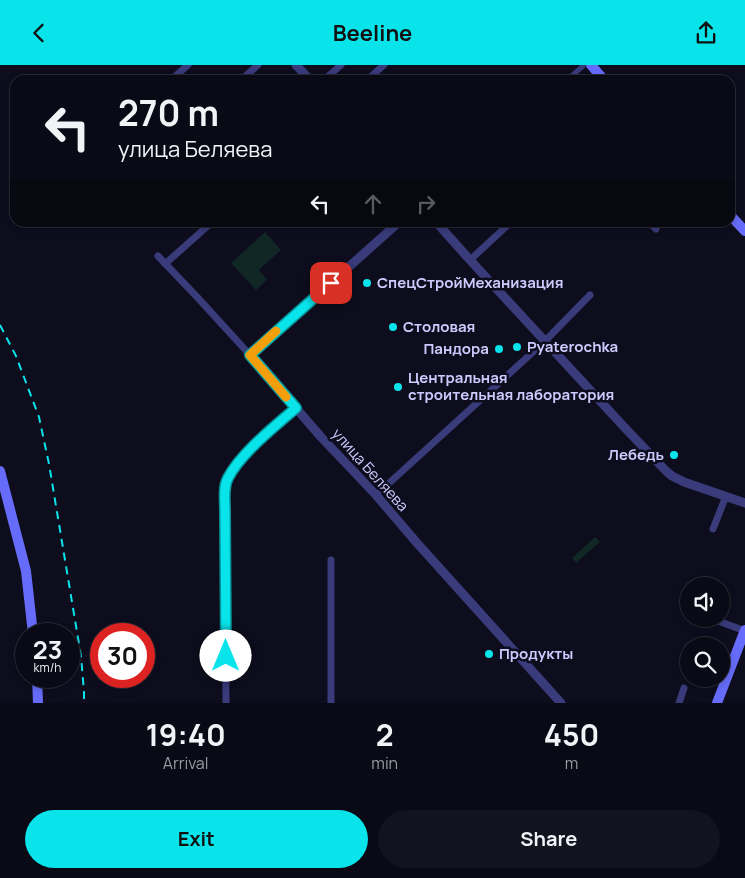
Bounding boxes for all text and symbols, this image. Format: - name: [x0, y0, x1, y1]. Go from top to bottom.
- text: Beeline: [333, 18, 412, 48]
- icon: back: [25, 19, 53, 47]
- icon: share: [692, 19, 720, 47]
- text: 270 m: [118, 89, 219, 137]
- icon: left: [35, 95, 100, 160]
- text: улица Беляева: [118, 134, 272, 164]
- icon: left: [306, 190, 334, 218]
- icon: ahead: [359, 190, 387, 218]
- icon: right: [412, 190, 440, 218]
- pin: [310, 262, 352, 304]
- icon: arrive: [317, 269, 345, 297]
- place label: СпецСтройМеханизация: [377, 272, 563, 293]
- marker: СпецСтройМеханизация: [361, 277, 373, 289]
- place label: Столовая: [403, 316, 475, 337]
- marker: Столовая: [387, 321, 399, 333]
- place label: Pyaterochka: [527, 336, 618, 357]
- place label: Пандора: [424, 338, 489, 359]
- marker: Pyaterochka: [511, 341, 523, 353]
- marker: Пандора: [493, 343, 505, 355]
- place label: Центральная строительная лаборатория: [408, 367, 614, 405]
- marker: Центральная строительная лаборатория: [392, 381, 404, 393]
- street label: улица Беляева: [327, 424, 413, 516]
- place label: Лебедь: [608, 444, 664, 465]
- marker: Лебедь: [668, 449, 680, 461]
- map controls: [680, 577, 730, 687]
- button: sound: [680, 577, 730, 627]
- speed limit sign: 30: [90, 623, 155, 688]
- position arrow: [199, 629, 251, 681]
- text: 23: [33, 632, 62, 667]
- button: search: [680, 637, 730, 687]
- place label: Продукты: [499, 643, 573, 664]
- marker: Продукты: [483, 648, 495, 660]
- text: km/h: [34, 659, 61, 676]
- text: 19:40: [146, 714, 226, 755]
- text: 2: [376, 714, 394, 755]
- text: 450: [544, 714, 599, 755]
- text: Arrival: [163, 752, 209, 774]
- text: min: [371, 752, 398, 774]
- text: m: [565, 752, 578, 774]
- button: Exit: [25, 810, 368, 868]
- button: Share: [378, 810, 720, 868]

